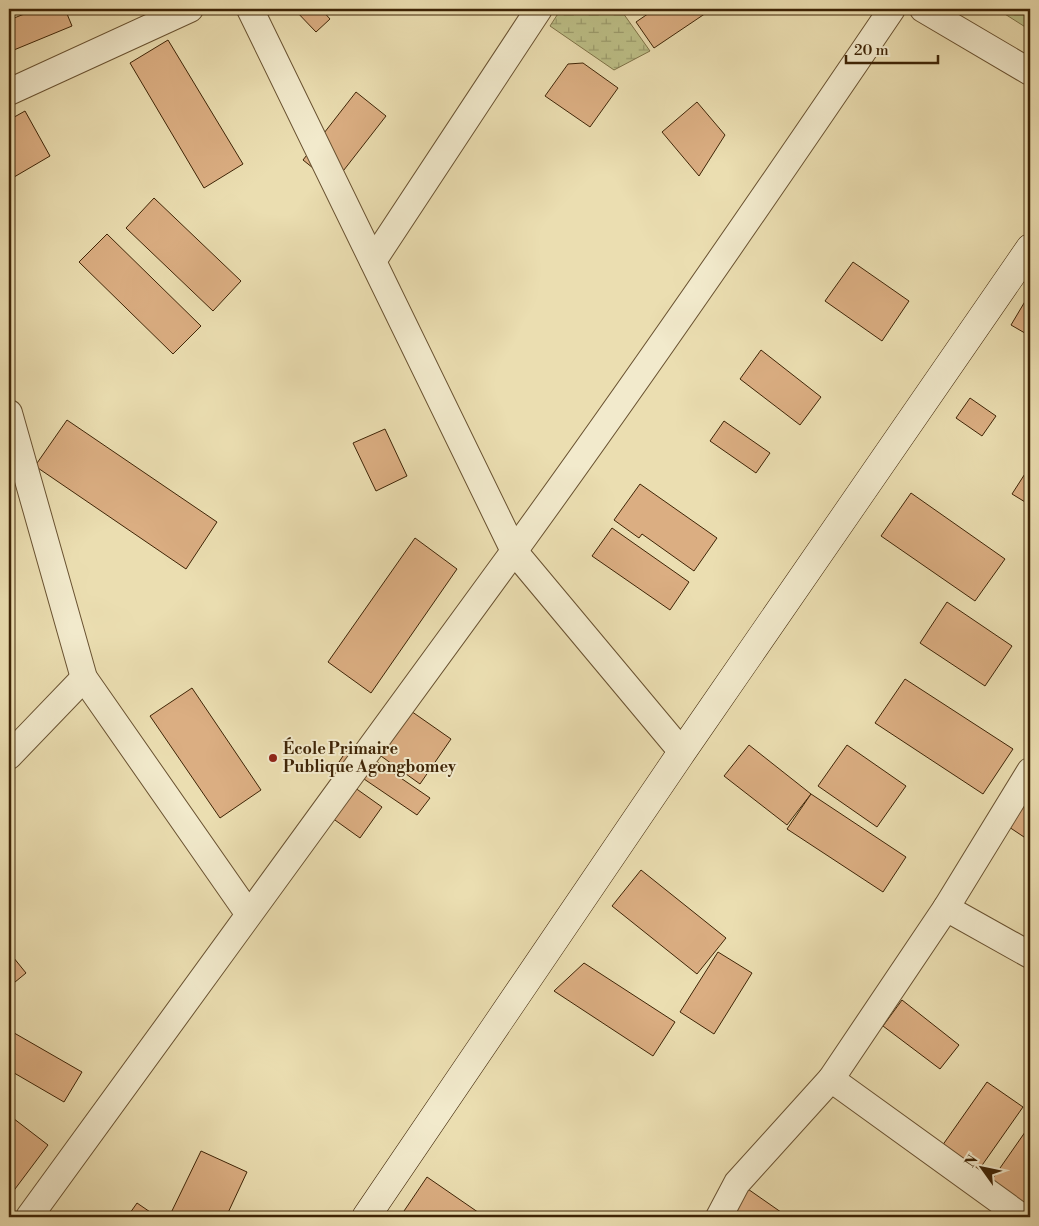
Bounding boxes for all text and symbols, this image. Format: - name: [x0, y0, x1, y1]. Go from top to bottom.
- scale bar: [846, 32, 939, 64]
- text: 20 m: [854, 41, 889, 60]
- place label: École Primaire Publique Agongbomey: [283, 737, 457, 777]
- marker: École Primaire Publique Agongbomey: [267, 752, 279, 764]
- north arrow: [956, 1144, 1006, 1194]
- text: N: [961, 1152, 983, 1171]

